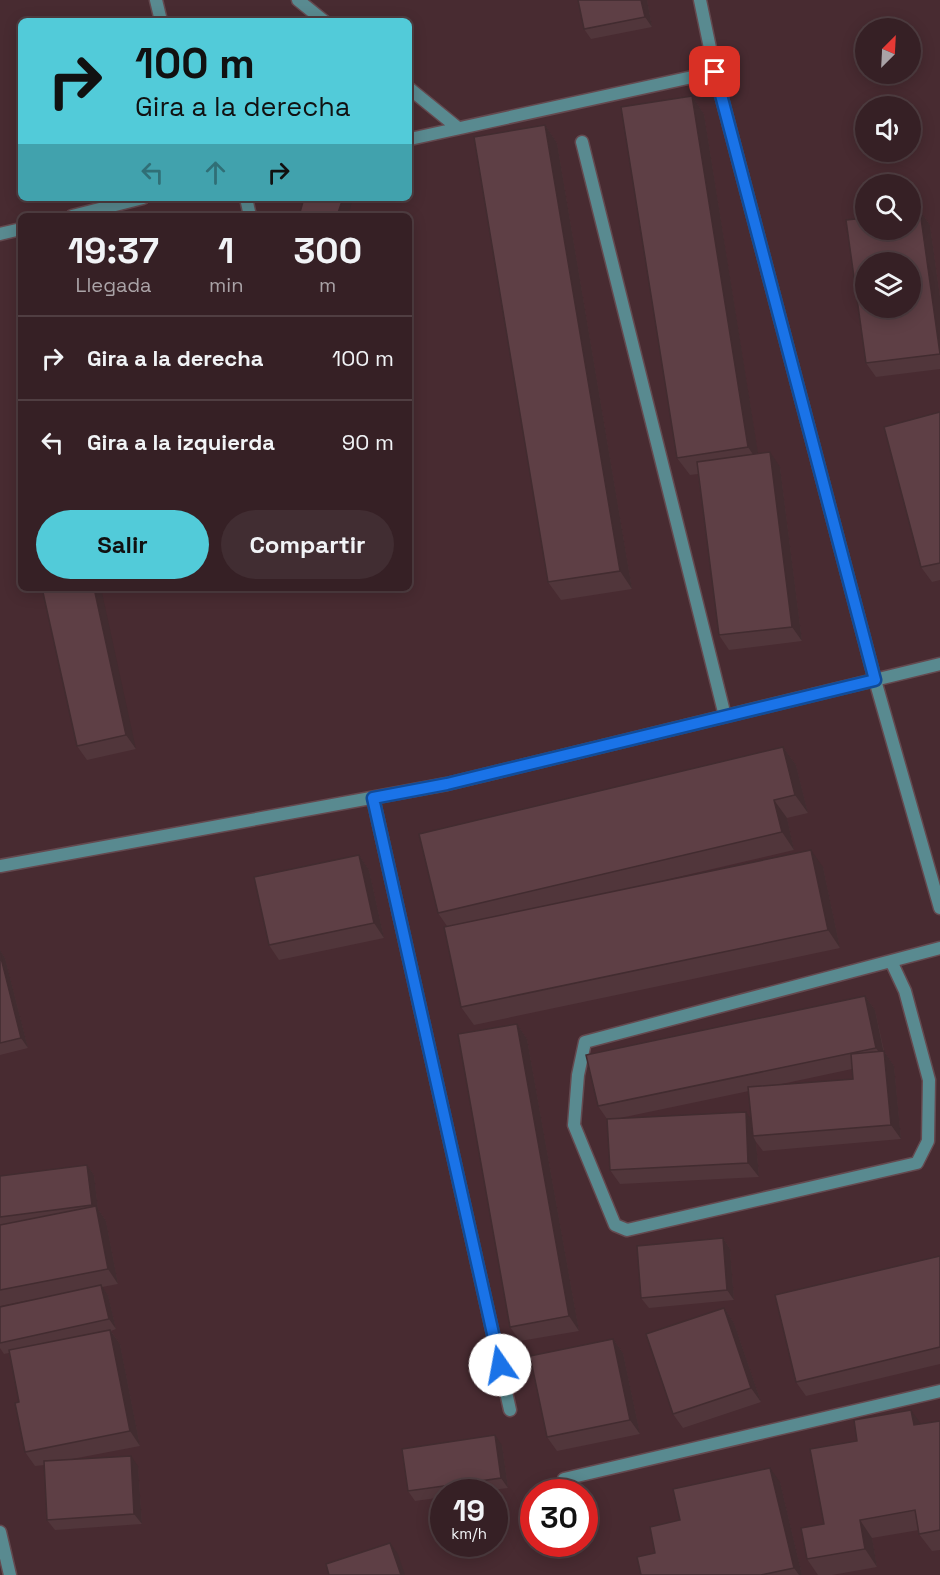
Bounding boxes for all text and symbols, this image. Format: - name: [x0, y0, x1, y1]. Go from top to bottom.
- north arrow: [855, 18, 921, 84]
- map controls: [855, 18, 921, 318]
- text: 100 m: [135, 37, 255, 90]
- icon: right: [36, 42, 114, 120]
- pin: [689, 46, 740, 97]
- icon: arrive: [698, 55, 731, 88]
- text: Gira a la derecha: [135, 89, 350, 124]
- button: sound: [855, 96, 921, 162]
- icon: left: [136, 156, 169, 189]
- icon: ahead: [199, 156, 232, 189]
- icon: right: [262, 156, 295, 189]
- button: search: [855, 174, 921, 240]
- text: 19:37: [68, 228, 159, 274]
- text: 1: [218, 228, 234, 274]
- text: 300: [293, 228, 362, 274]
- button: layers: [855, 252, 921, 318]
- text: Llegada: [75, 272, 152, 298]
- text: min: [209, 272, 243, 298]
- text: m: [319, 272, 336, 298]
- icon: right: [36, 342, 69, 375]
- text: Gira a la derecha: [87, 344, 264, 372]
- text: 100 m: [332, 344, 394, 372]
- icon: left: [36, 426, 69, 459]
- text: Gira a la izquierda: [87, 428, 275, 456]
- text: 90 m: [342, 428, 394, 456]
- button: Salir: [36, 510, 209, 579]
- button: Compartir: [221, 510, 394, 579]
- position arrow: [468, 1333, 532, 1397]
- speed limit sign: 30: [520, 1479, 598, 1557]
- text: 19: [453, 1491, 485, 1530]
- text: km/h: [451, 1524, 487, 1543]

